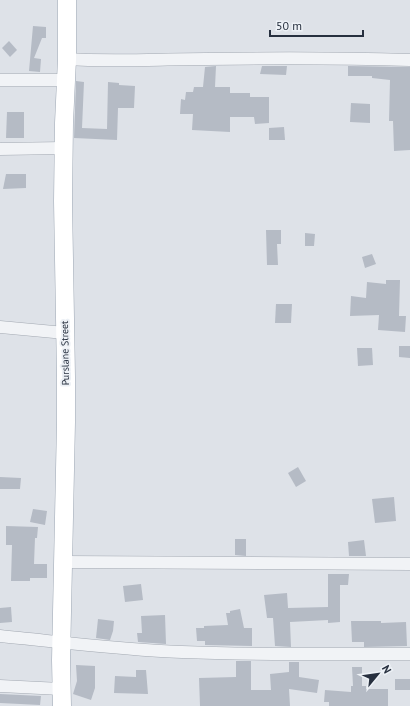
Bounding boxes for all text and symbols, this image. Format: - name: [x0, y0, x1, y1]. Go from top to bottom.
- scale bar: [270, 12, 363, 38]
- text: 50 m: [276, 18, 302, 33]
- street label: Purslane Street: [58, 320, 72, 386]
- north arrow: [358, 654, 398, 694]
- text: N: [379, 663, 395, 676]

